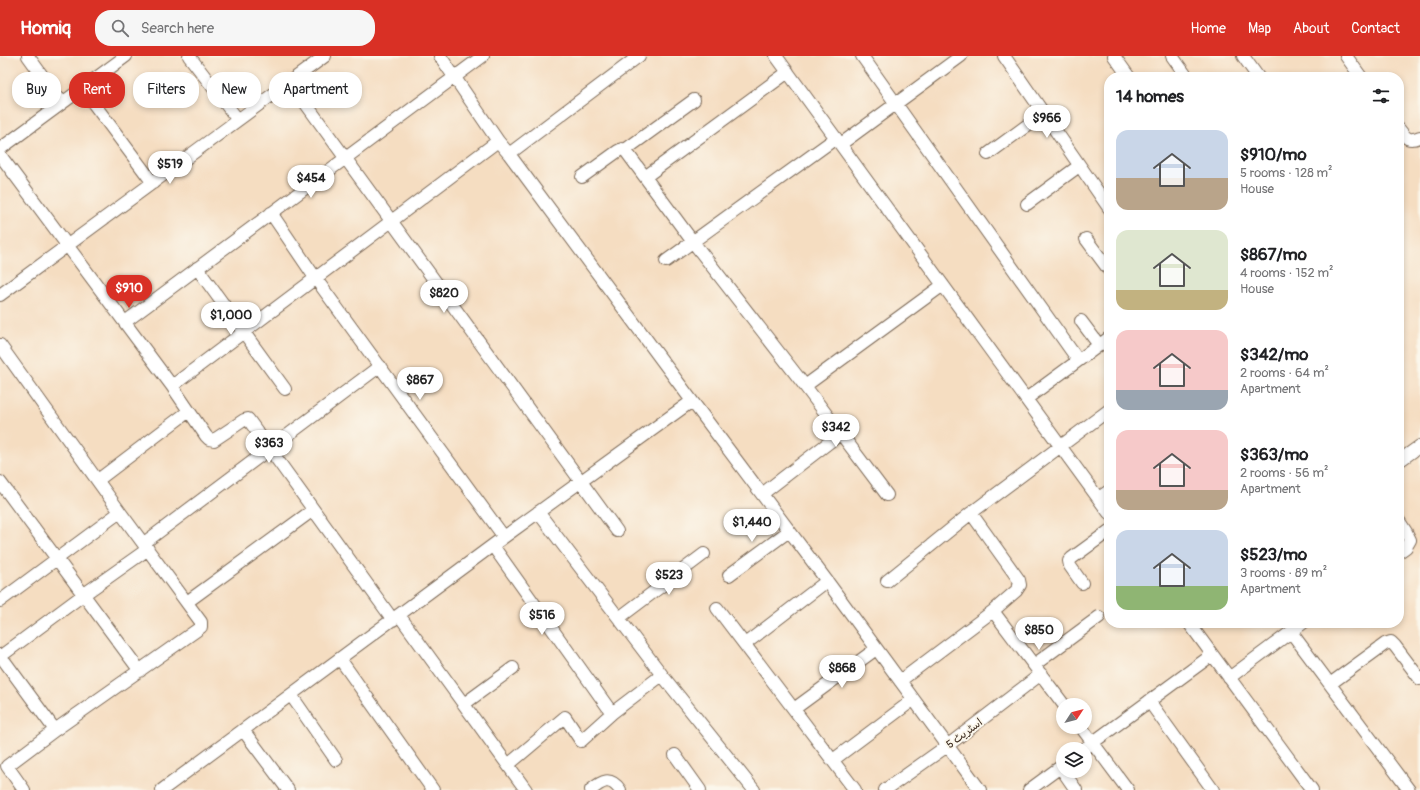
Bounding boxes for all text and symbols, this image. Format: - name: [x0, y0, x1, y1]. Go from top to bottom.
- search box: [95, 10, 375, 46]
- text: Homiq: [20, 16, 71, 40]
- icon: search: [109, 17, 131, 39]
- text: Search here: [141, 19, 214, 38]
- text: Home: [1191, 20, 1226, 37]
- text: Map: [1248, 20, 1271, 37]
- text: About: [1293, 20, 1329, 37]
- text: Contact: [1351, 20, 1400, 37]
- chip: Buy: [12, 72, 61, 108]
- chip: Rent: [69, 72, 125, 108]
- chip: Filters: [133, 72, 199, 108]
- chip: New: [207, 72, 261, 108]
- chip: Apartment: [269, 72, 362, 108]
- icon: filters: [1370, 85, 1392, 107]
- text: 14 homes: [1116, 86, 1184, 107]
- pin: $966: [1023, 105, 1071, 139]
- text: $966: [1033, 110, 1061, 126]
- text: $910/mo: [1240, 144, 1307, 165]
- icon: home: [1148, 146, 1196, 194]
- pin: $519: [146, 151, 194, 185]
- text: $519: [157, 156, 183, 172]
- pin: $454: [287, 165, 335, 199]
- text: 5 rooms · 128 m²: [1240, 165, 1333, 181]
- text: $454: [296, 170, 326, 186]
- text: House: [1240, 181, 1274, 197]
- text: $867/mo: [1240, 244, 1307, 265]
- icon: home: [1148, 246, 1196, 294]
- text: 4 rooms · 152 m²: [1240, 265, 1334, 281]
- pin: $910: [105, 275, 153, 309]
- text: $910: [115, 280, 143, 296]
- pin: $820: [420, 280, 468, 314]
- text: House: [1240, 281, 1274, 297]
- text: $820: [429, 285, 459, 301]
- pin: $1,000: [198, 302, 264, 336]
- text: $1,000: [210, 307, 252, 323]
- text: $342/mo: [1240, 344, 1308, 365]
- icon: home: [1148, 346, 1196, 394]
- text: 2 rooms · 64 m²: [1240, 365, 1329, 381]
- pin: $867: [396, 367, 444, 401]
- text: $867: [406, 372, 434, 388]
- text: Apartment: [1240, 381, 1301, 397]
- pin: $342: [812, 414, 860, 448]
- text: $342: [821, 419, 851, 435]
- pin: $363: [245, 430, 293, 464]
- text: $363: [254, 435, 284, 451]
- text: $363/mo: [1240, 444, 1308, 465]
- icon: home: [1148, 446, 1196, 494]
- text: 2 rooms · 56 m²: [1240, 465, 1328, 481]
- text: Apartment: [1240, 481, 1301, 497]
- pin: $1,440: [719, 509, 785, 543]
- text: $1,440: [732, 514, 772, 530]
- text: $523/mo: [1240, 544, 1307, 565]
- icon: home: [1148, 546, 1196, 594]
- pin: $523: [645, 562, 693, 596]
- text: 3 rooms · 89 m²: [1240, 565, 1327, 581]
- text: $523: [655, 567, 683, 583]
- text: Apartment: [1240, 581, 1301, 597]
- pin: $516: [518, 602, 566, 636]
- text: $516: [529, 607, 555, 623]
- pin: $850: [1015, 617, 1063, 651]
- text: $850: [1024, 622, 1054, 638]
- pin: $868: [818, 655, 866, 689]
- text: $868: [828, 660, 856, 676]
- north arrow: [1056, 698, 1092, 734]
- map controls: [1056, 698, 1092, 778]
- street label: اسٹریٹ 5: [944, 716, 985, 751]
- button: layers: [1056, 742, 1092, 778]

